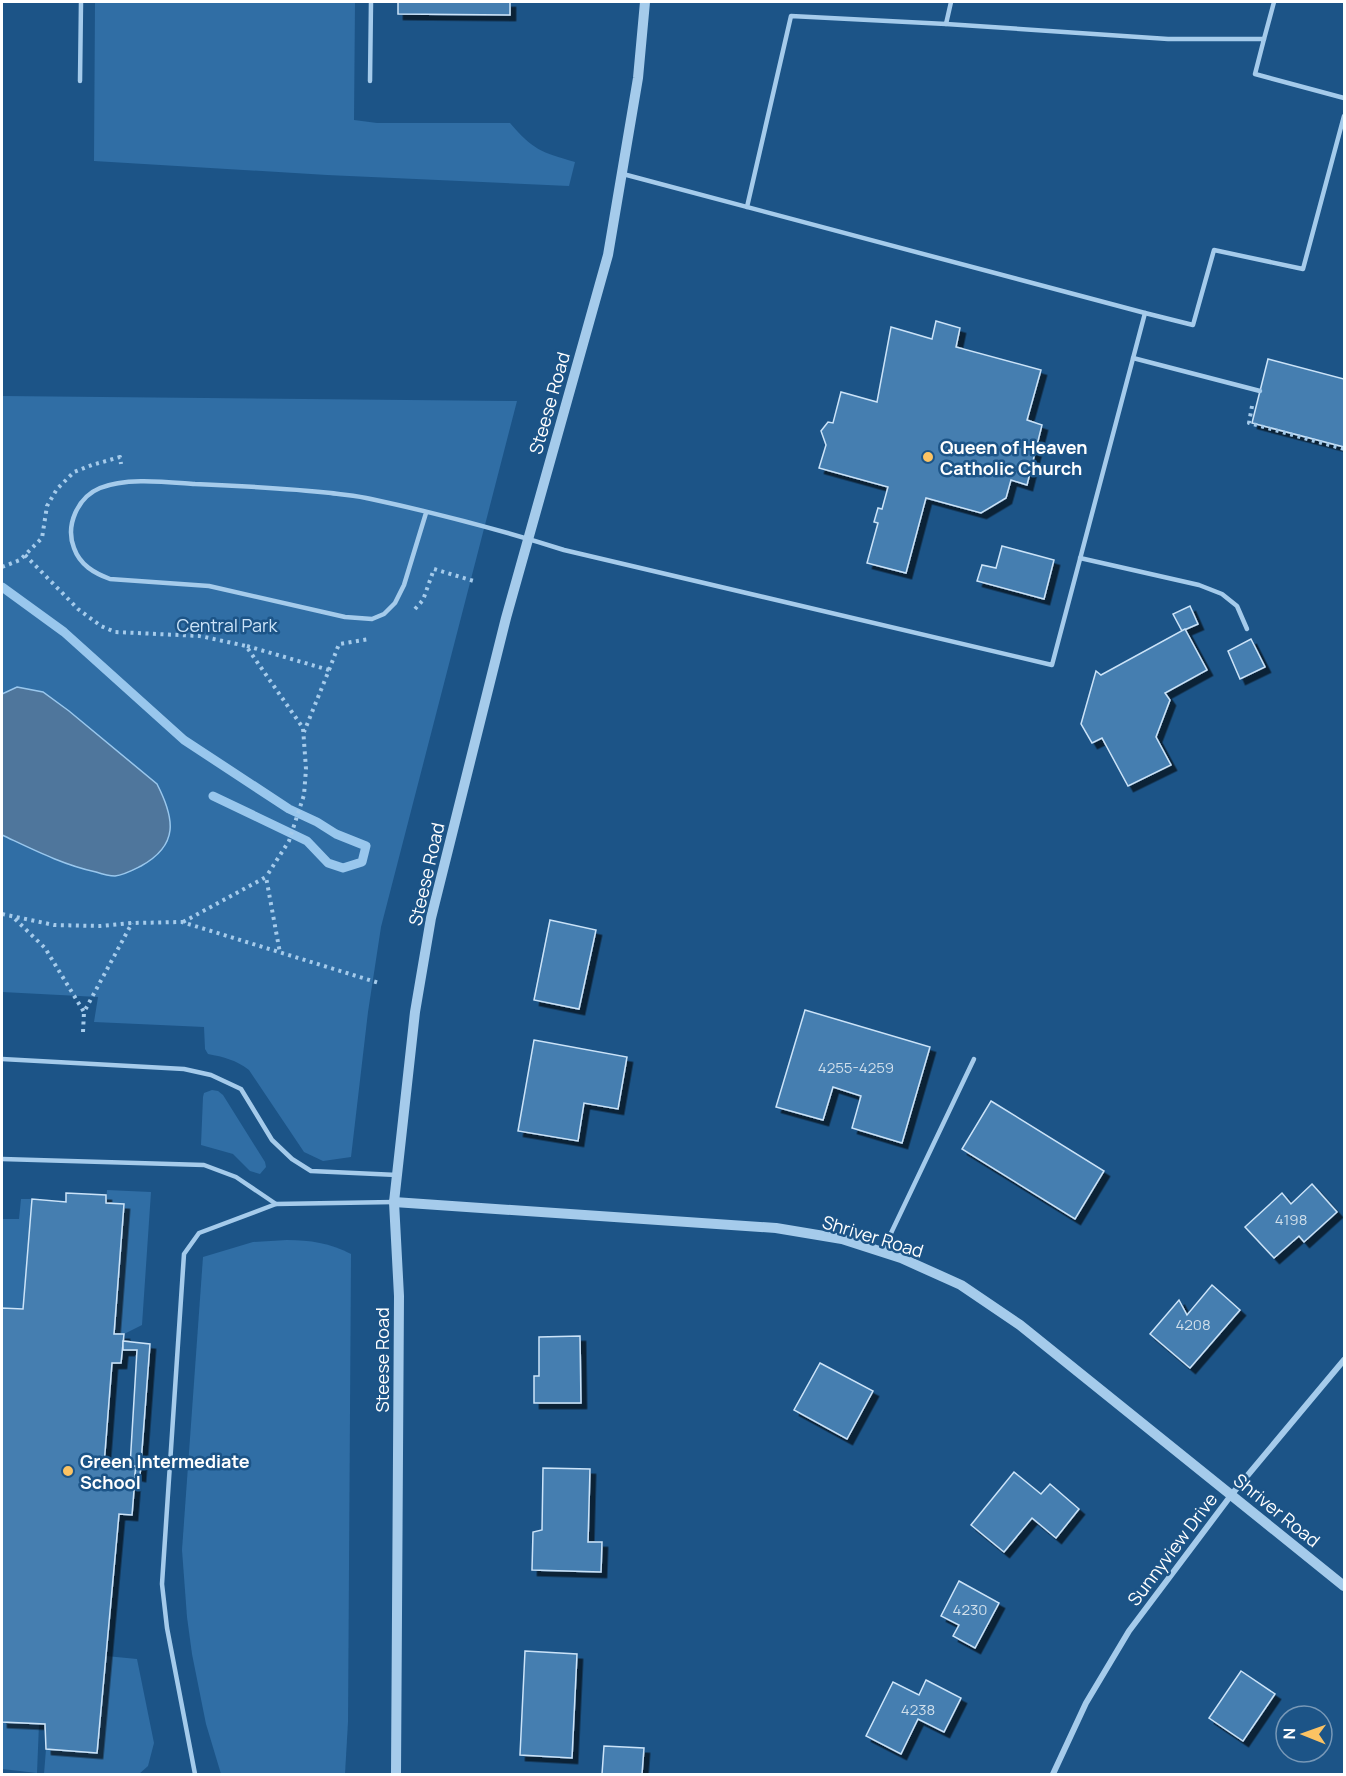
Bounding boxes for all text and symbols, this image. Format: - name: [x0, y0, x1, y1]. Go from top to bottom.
- street label: Steese Road: [523, 349, 575, 457]
- place label: Queen of Heaven Catholic Church: [940, 435, 1088, 480]
- marker: Queen of Heaven Catholic Church: [921, 450, 935, 464]
- park label: Central Park: [177, 613, 278, 637]
- street label: Steese Road: [402, 820, 450, 928]
- house number: 4255-4259: [818, 1057, 894, 1078]
- street label: Shriver Road: [820, 1209, 926, 1263]
- house number: 4198: [1275, 1209, 1307, 1230]
- street label: Steese Road: [370, 1307, 394, 1413]
- house number: 4208: [1175, 1314, 1211, 1335]
- place label: Green Intermediate School: [80, 1449, 250, 1494]
- marker: Green Intermediate School: [61, 1464, 75, 1478]
- street label: Shriver Road: [1229, 1468, 1325, 1552]
- street label: Sunnyview Drive: [1122, 1488, 1222, 1610]
- house number: 4230: [953, 1599, 987, 1620]
- house number: 4238: [901, 1699, 935, 1720]
- north arrow: [1274, 1704, 1334, 1764]
- text: N: [1278, 1728, 1300, 1740]

